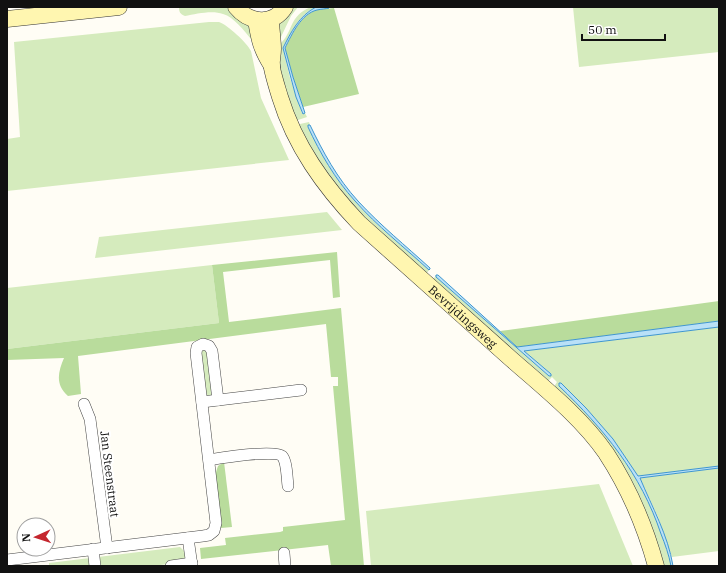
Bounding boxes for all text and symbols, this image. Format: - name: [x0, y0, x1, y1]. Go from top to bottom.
- scale bar: [582, 16, 665, 42]
- text: 50 m: [588, 22, 617, 37]
- street label: Bevrijdingsweg: [426, 282, 501, 351]
- street label: Jan Steenstraat: [97, 430, 123, 518]
- north arrow: [16, 517, 56, 557]
- text: N: [19, 533, 33, 542]

